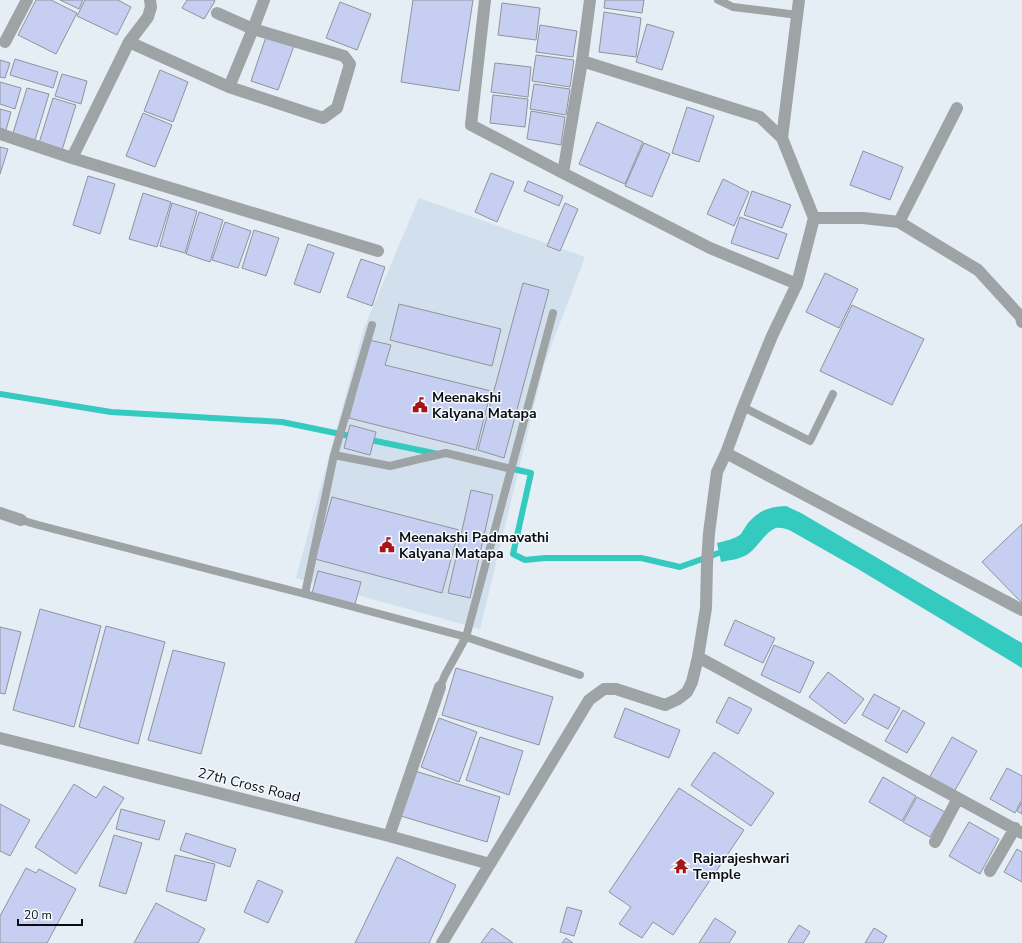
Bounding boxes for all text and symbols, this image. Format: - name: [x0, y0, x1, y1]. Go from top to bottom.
- place label: Meenakshi Kalyana Matapa: [432, 388, 537, 423]
- public building icon: Meenakshi Kalyana Matapa: [411, 396, 429, 414]
- place label: Meenakshi Padmavathi Kalyana Matapa: [399, 528, 549, 563]
- public building icon: Meenakshi Padmavathi Kalyana Matapa: [378, 536, 396, 554]
- street label: 27th Cross Road: [196, 763, 302, 807]
- place label: Rajarajeshwari Temple: [693, 849, 789, 884]
- temple icon: Rajarajeshwari Temple: [672, 857, 690, 875]
- scale bar: [18, 901, 82, 927]
- text: 20 m: [24, 907, 52, 923]

